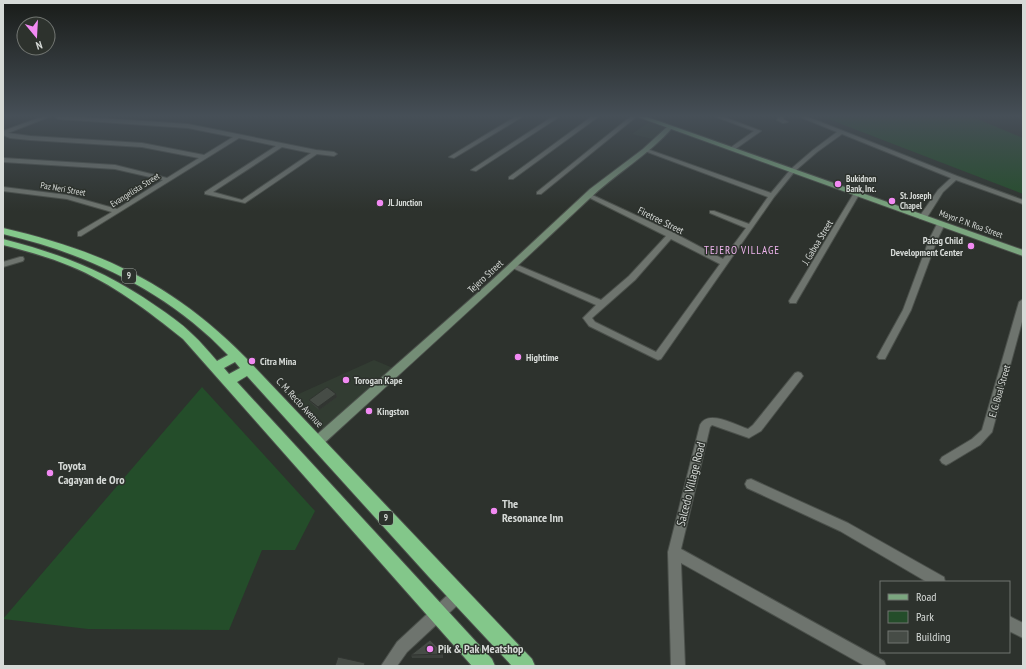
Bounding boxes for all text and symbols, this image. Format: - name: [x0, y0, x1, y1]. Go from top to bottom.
- north arrow: [16, 16, 56, 56]
- text: N: [34, 38, 44, 53]
- street label: Evangelista Street: [108, 170, 162, 209]
- place label: Bukidnon Bank, Inc.: [846, 173, 876, 194]
- street label: Paz Neri Street: [40, 179, 87, 198]
- marker: Bukidnon Bank, Inc.: [833, 179, 843, 189]
- place label: St. Joseph Chapel: [900, 190, 931, 211]
- marker: St. Joseph Chapel: [887, 196, 897, 206]
- place label: JL Junction: [387, 197, 422, 208]
- marker: JL Junction: [375, 198, 385, 208]
- street label: Firetree Street: [636, 204, 686, 237]
- street label: Mayor P. N. Roa Street: [938, 207, 1005, 240]
- street label: J. Gaboa Street: [798, 217, 836, 268]
- place label: Patag Child Development Center: [891, 234, 964, 259]
- marker: Patag Child Development Center: [966, 241, 976, 251]
- district label: TEJERO VILLAGE: [704, 243, 780, 257]
- street label: Tejero Street: [465, 257, 506, 296]
- road number: 9: [122, 269, 136, 283]
- place label: Hightime: [526, 351, 559, 364]
- marker: Hightime: [513, 352, 523, 362]
- place label: Citra Mina: [260, 355, 296, 368]
- marker: Citra Mina: [247, 356, 257, 366]
- street label: E. G. Bual Street: [986, 363, 1013, 419]
- place label: Torogan Kape: [354, 374, 403, 387]
- street label: C. M. Recto Avenue: [273, 375, 326, 430]
- marker: Torogan Kape: [341, 375, 351, 385]
- place label: Kingston: [377, 405, 409, 418]
- marker: Kingston: [364, 406, 374, 416]
- street label: Salcedo Village Road: [673, 440, 708, 527]
- place label: Toyota Cagayan de Oro: [58, 458, 125, 487]
- marker: Toyota Cagayan de Oro: [45, 468, 55, 478]
- place label: The Resonance Inn: [502, 496, 563, 525]
- marker: The Resonance Inn: [489, 506, 499, 516]
- road number: 9: [379, 511, 393, 525]
- legend: [880, 581, 1010, 653]
- text: Road: [916, 589, 936, 604]
- text: Park: [916, 609, 934, 624]
- text: Building: [916, 629, 951, 644]
- place label: Pik & Pak Meatshop: [438, 641, 524, 656]
- marker: Pik & Pak Meatshop: [425, 644, 435, 654]

